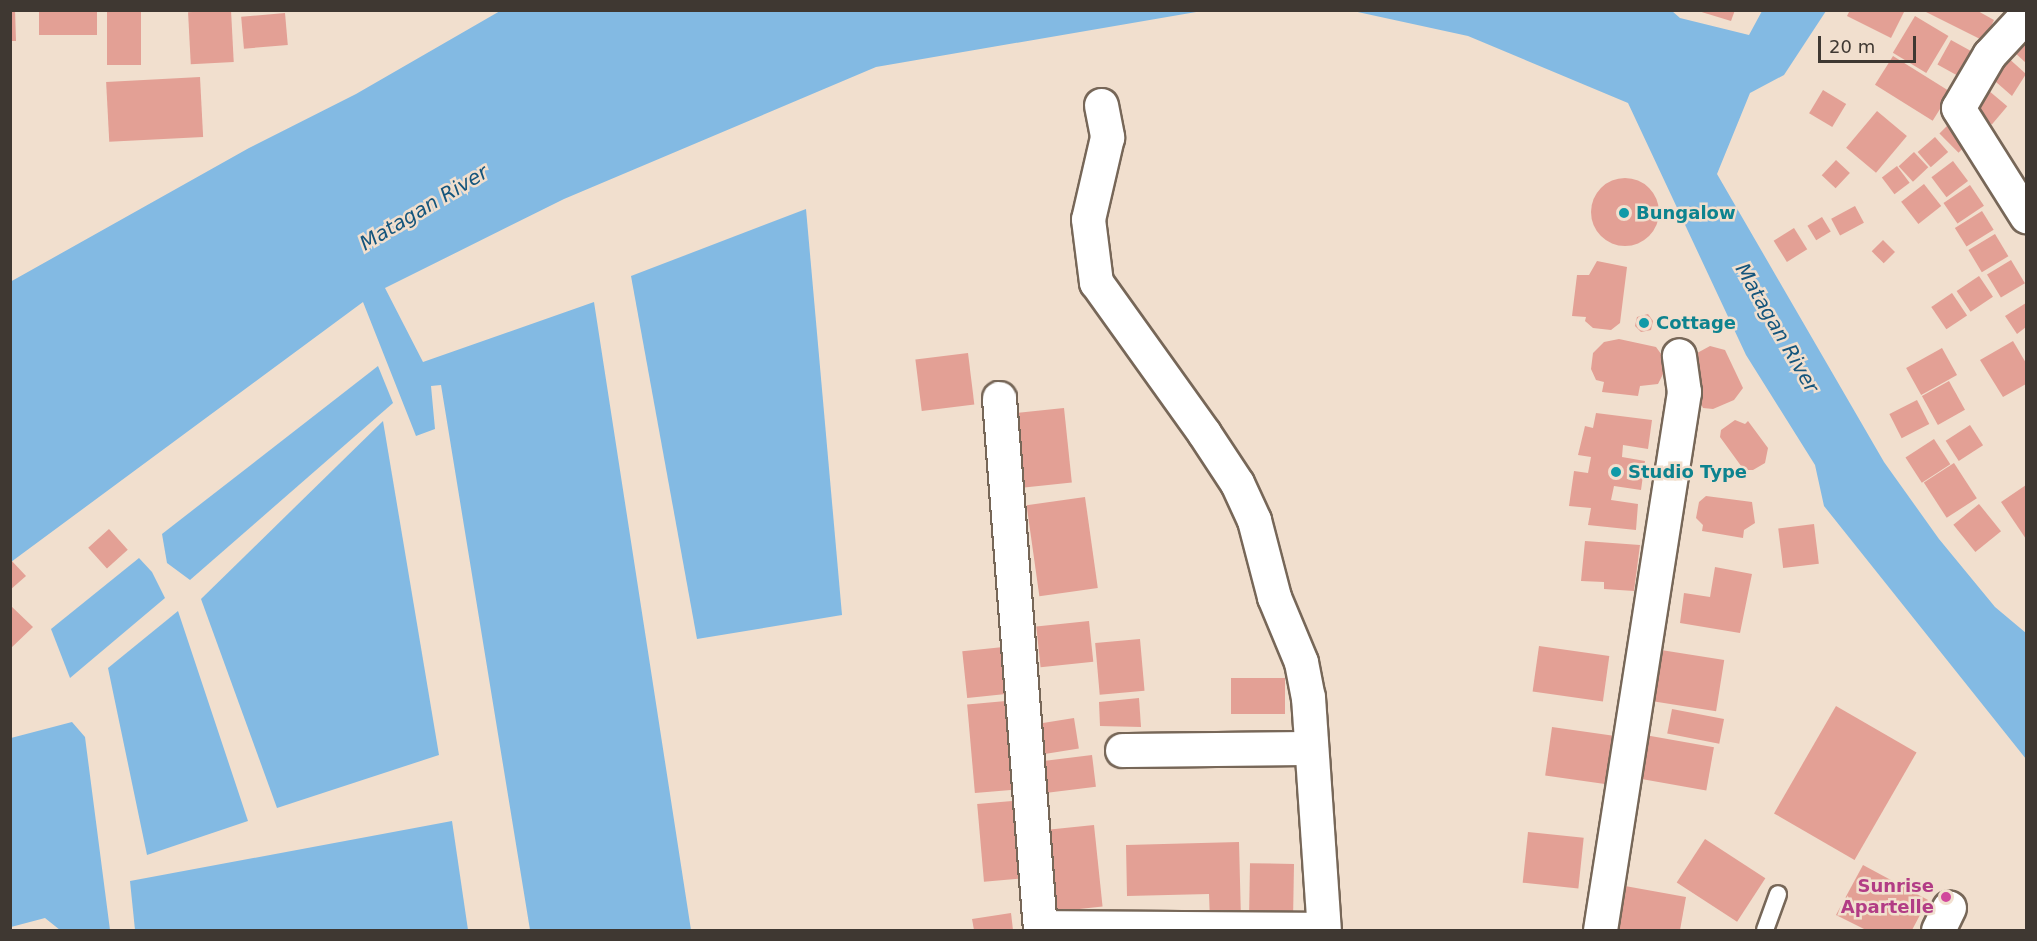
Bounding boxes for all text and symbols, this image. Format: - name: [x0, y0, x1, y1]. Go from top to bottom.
- scale bar: [1821, 24, 1918, 62]
- text: 20 m: [1829, 36, 1875, 57]
- water label: Matagan River: [355, 160, 493, 256]
- place label: Bungalow: [1636, 202, 1736, 224]
- marker: Bungalow: [1617, 206, 1631, 220]
- water label: Matagan River: [1730, 259, 1824, 397]
- place label: Cottage: [1656, 312, 1736, 334]
- marker: Cottage: [1637, 316, 1651, 330]
- place label: Studio Type: [1628, 461, 1747, 483]
- marker: Studio Type: [1609, 465, 1623, 479]
- place label: Sunrise Apartelle: [1841, 876, 1934, 918]
- marker: Sunrise Apartelle: [1939, 890, 1953, 904]

